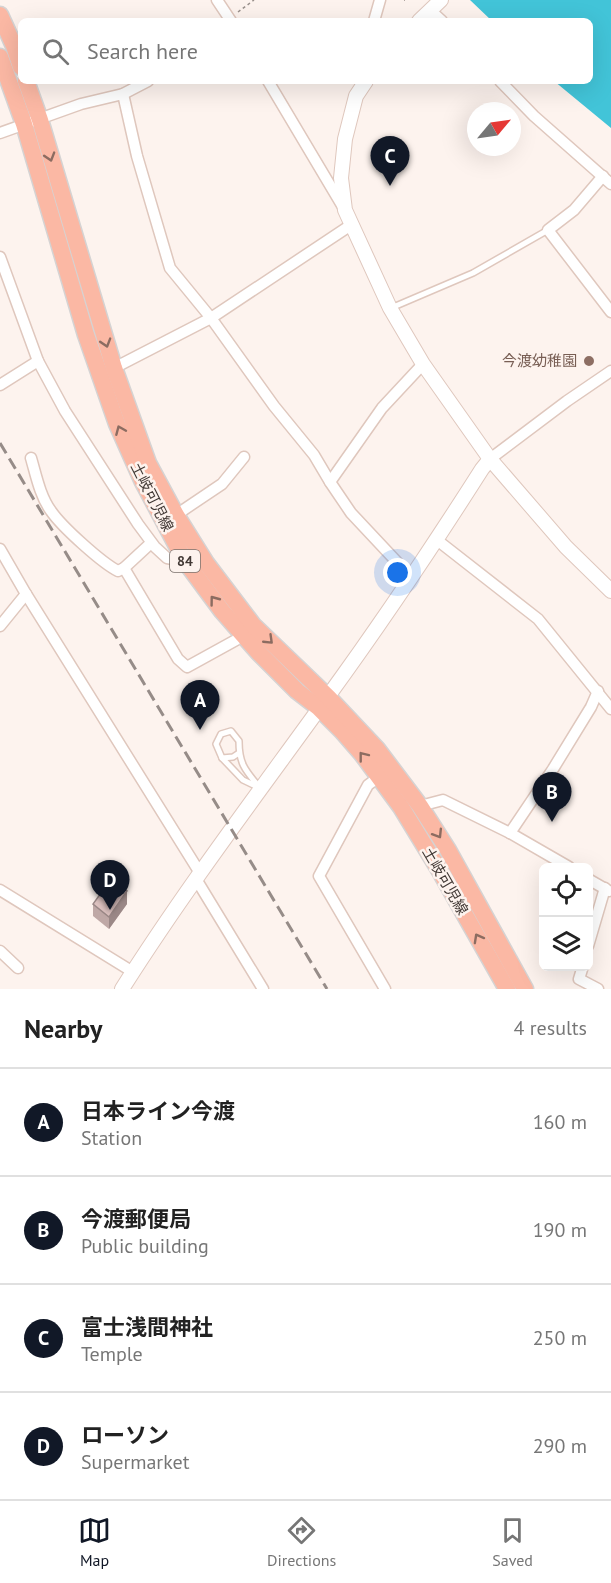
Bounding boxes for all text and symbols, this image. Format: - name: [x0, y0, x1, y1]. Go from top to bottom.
- search box: [18, 18, 593, 84]
- icon: search: [39, 35, 72, 68]
- text: Search here: [87, 37, 198, 65]
- north arrow: [467, 102, 521, 156]
- pin: C: [370, 136, 410, 186]
- one-way arrow: [43, 151, 55, 161]
- one-way arrow: [99, 337, 111, 348]
- place label: 今渡幼稚園: [502, 351, 577, 370]
- marker: 今渡幼稚園: [582, 354, 596, 368]
- one-way arrow: [115, 425, 127, 436]
- street label: 土岐可児線: [127, 459, 178, 535]
- road number: 84: [170, 550, 200, 572]
- your location: [383, 558, 412, 587]
- one-way arrow: [210, 595, 221, 606]
- one-way arrow: [261, 633, 272, 644]
- pin: A: [180, 680, 220, 730]
- one-way arrow: [359, 751, 370, 762]
- pin: B: [532, 772, 572, 822]
- one-way arrow: [430, 828, 442, 838]
- street label: 土岐可児線: [418, 844, 472, 918]
- pin: D: [90, 860, 130, 910]
- map controls: [539, 863, 593, 971]
- button: locate: [539, 863, 593, 917]
- button: layers: [539, 917, 593, 971]
- one-way arrow: [474, 934, 485, 944]
- text: Nearby: [24, 1012, 102, 1045]
- text: 4 results: [514, 1015, 587, 1041]
- text: 日本ライン今渡: [81, 1097, 235, 1125]
- text: A: [37, 1109, 50, 1135]
- text: 160 m: [533, 1109, 587, 1135]
- text: Station: [81, 1125, 142, 1151]
- text: 今渡郵便局: [81, 1205, 191, 1233]
- text: B: [38, 1217, 49, 1243]
- text: 190 m: [533, 1217, 587, 1243]
- text: Public building: [81, 1233, 209, 1259]
- text: 富士浅間神社: [81, 1313, 213, 1341]
- text: C: [38, 1325, 49, 1351]
- text: 250 m: [533, 1325, 587, 1351]
- text: Temple: [81, 1341, 143, 1367]
- text: ローソン: [81, 1421, 169, 1449]
- text: D: [37, 1433, 50, 1459]
- text: 290 m: [533, 1433, 587, 1459]
- text: Supermarket: [81, 1449, 189, 1475]
- tab: Map: [78, 1514, 111, 1570]
- tab: Directions: [267, 1514, 336, 1570]
- tab: Saved: [492, 1514, 533, 1570]

